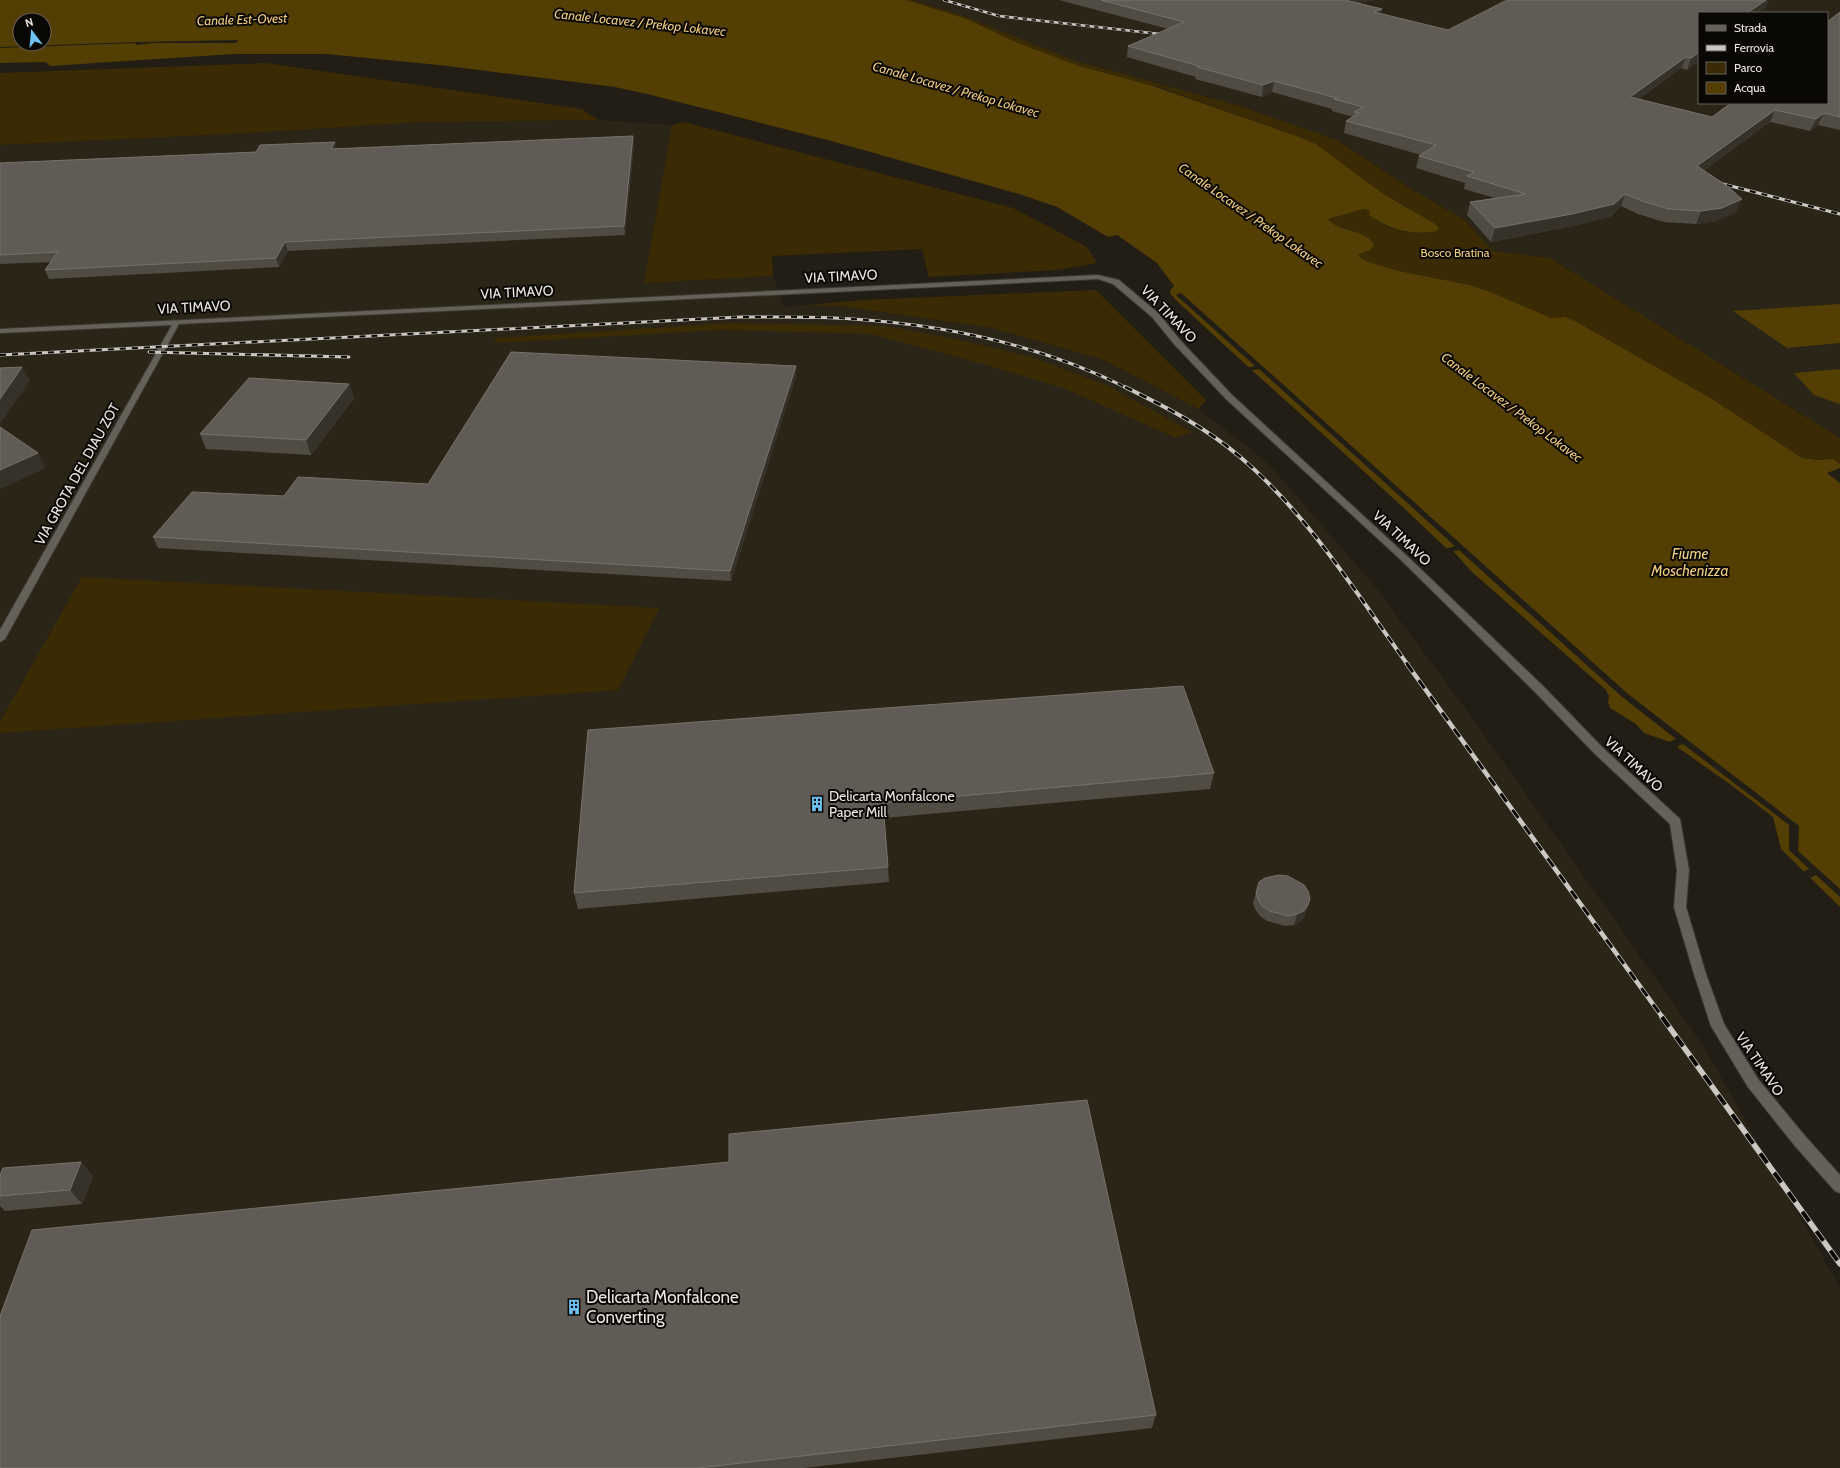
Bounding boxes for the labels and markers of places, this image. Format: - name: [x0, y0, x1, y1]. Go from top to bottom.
- place label: Delicarta Monfalcone Paper Mill: [829, 787, 955, 821]
- building icon: Delicarta Monfalcone Paper Mill: [808, 795, 826, 813]
- place label: Delicarta Monfalcone Converting: [586, 1287, 739, 1327]
- building icon: Delicarta Monfalcone Converting: [565, 1298, 583, 1316]

